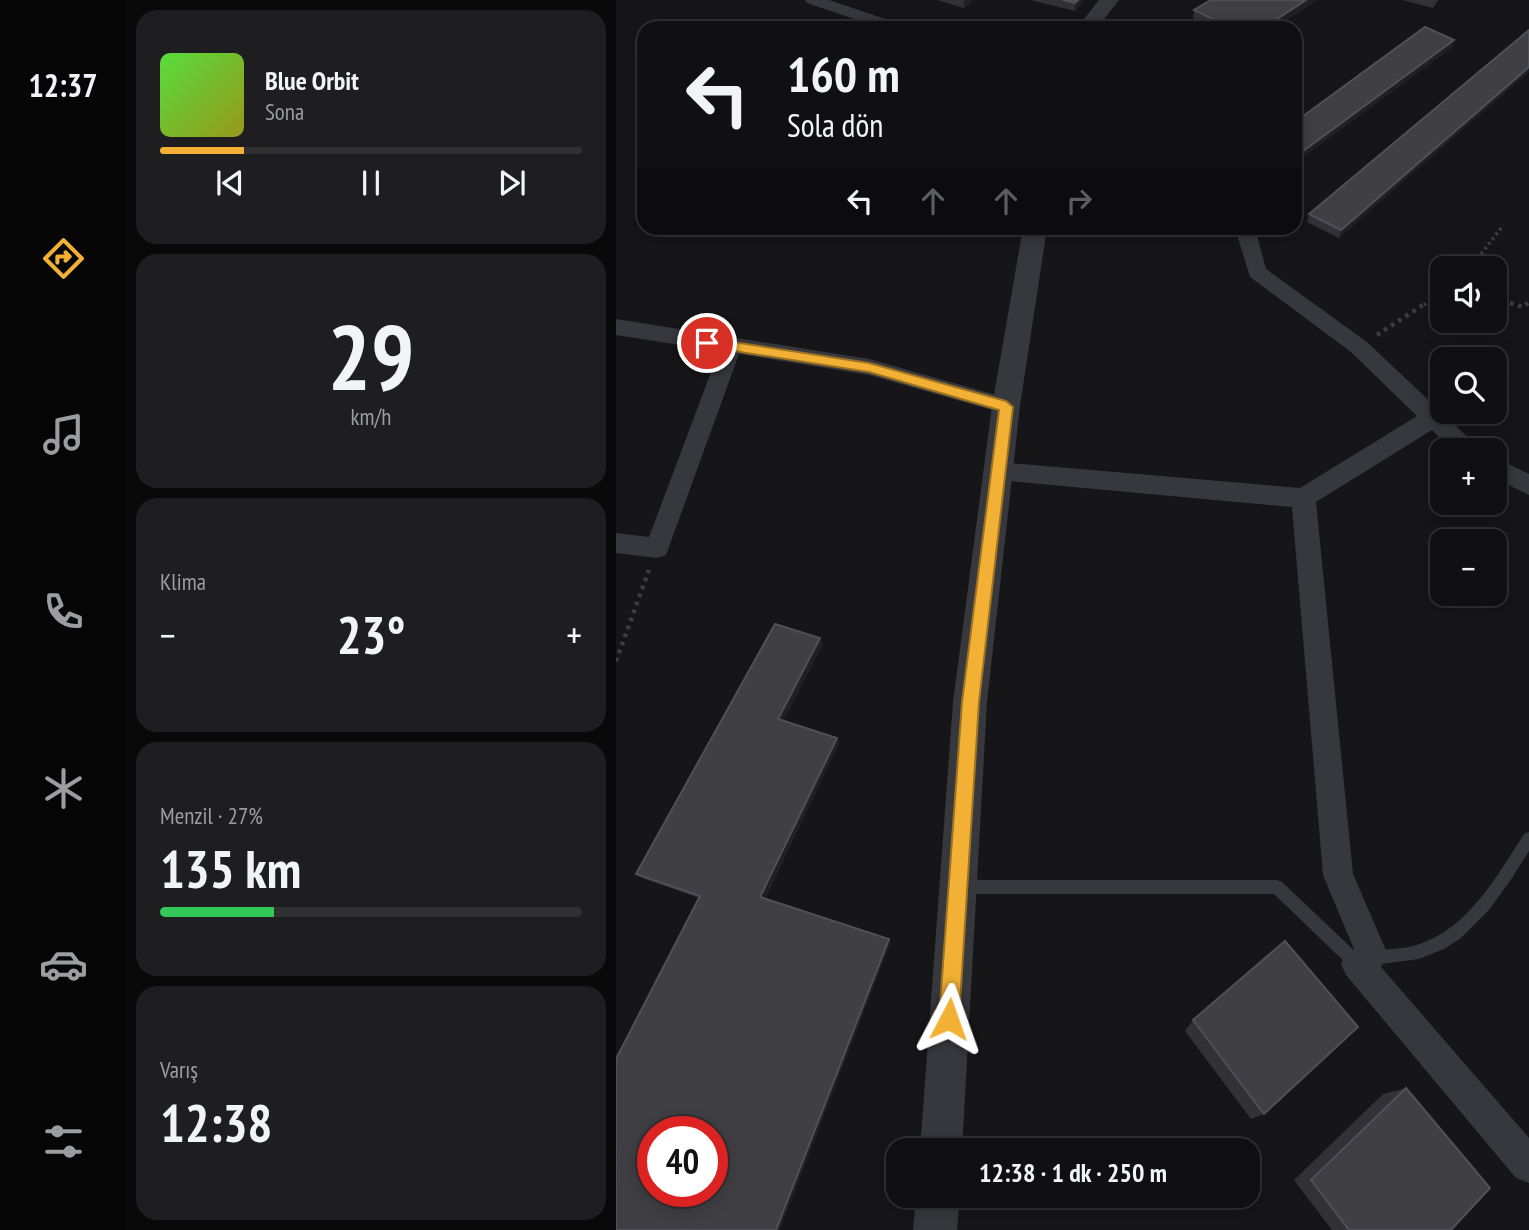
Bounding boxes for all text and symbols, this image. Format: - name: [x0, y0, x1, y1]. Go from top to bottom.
- text: 160 m: [787, 42, 900, 106]
- icon: left: [672, 49, 763, 140]
- text: 12:37: [28, 64, 98, 106]
- text: Blue Orbit: [265, 64, 359, 97]
- text: Sona: [265, 97, 304, 126]
- text: Sola dön: [787, 104, 883, 146]
- icon: previous: [211, 164, 249, 202]
- icon: pause: [352, 164, 390, 202]
- icon: next: [493, 164, 531, 202]
- icon: left: [841, 182, 879, 220]
- icon: ahead: [914, 182, 952, 220]
- icon: ahead: [987, 182, 1025, 220]
- icon: right: [1060, 182, 1098, 220]
- icon: directions: [39, 234, 88, 283]
- map controls: [1430, 256, 1507, 606]
- button: sound: [1430, 256, 1507, 333]
- text: 29: [328, 297, 415, 415]
- pin: [677, 313, 737, 373]
- icon: arrive: [688, 324, 726, 362]
- button: search: [1430, 347, 1507, 424]
- text: km/h: [351, 402, 391, 431]
- icon: music: [39, 410, 88, 459]
- button: +: [1430, 438, 1507, 515]
- button: −: [1430, 529, 1507, 606]
- text: Klima: [160, 567, 206, 596]
- icon: phone: [39, 587, 88, 636]
- text: 23°: [337, 601, 405, 668]
- text: −: [160, 610, 176, 659]
- text: +: [566, 610, 582, 659]
- icon: climate: [39, 764, 88, 813]
- text: Menzil · 27%: [160, 801, 263, 830]
- text: 135 km: [160, 835, 301, 902]
- icon: car: [39, 940, 88, 989]
- position arrow: [912, 982, 986, 1056]
- text: Varış: [160, 1055, 198, 1084]
- text: 12:38: [160, 1089, 272, 1156]
- speed limit sign: 40: [637, 1116, 728, 1207]
- icon: filters: [39, 1117, 88, 1166]
- text: 12:38 · 1 dk · 250 m: [979, 1156, 1167, 1189]

